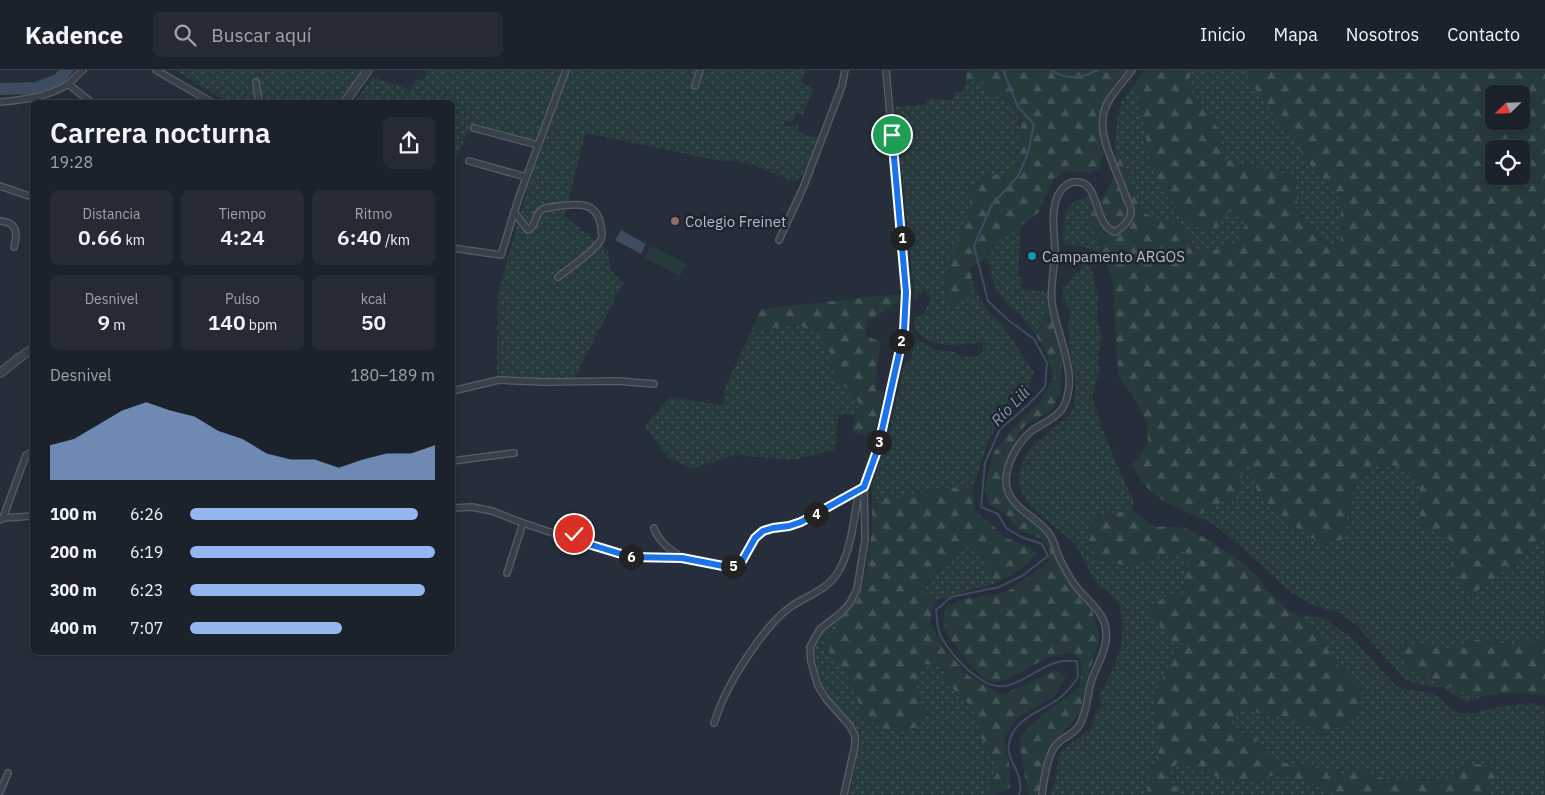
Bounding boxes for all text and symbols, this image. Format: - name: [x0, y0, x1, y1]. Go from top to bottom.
- search box: [153, 12, 503, 57]
- text: Kadence: [25, 19, 123, 51]
- icon: search: [171, 21, 199, 49]
- text: Buscar aquí: [211, 23, 312, 47]
- text: Inicio: [1200, 23, 1246, 46]
- text: Mapa: [1274, 23, 1318, 46]
- text: Nosotros: [1346, 23, 1419, 46]
- text: Contacto: [1447, 23, 1520, 46]
- north arrow: [1485, 85, 1530, 130]
- map controls: [1485, 85, 1530, 185]
- text: Carrera nocturna: [50, 114, 271, 151]
- pin: [871, 114, 913, 156]
- button: share: [383, 117, 435, 169]
- icon: arrive: [878, 121, 906, 149]
- button: locate: [1485, 140, 1530, 185]
- text: 19:28: [50, 152, 93, 172]
- text: Distancia: [83, 205, 140, 223]
- text: Tiempo: [219, 205, 266, 223]
- text: Ritmo: [355, 205, 392, 223]
- place label: Colegio Freinet: [685, 212, 786, 231]
- marker: Colegio Freinet: [669, 215, 681, 227]
- text: 0.66: [78, 223, 122, 251]
- text: 4:24: [220, 223, 265, 251]
- text: 6:40: [337, 223, 382, 251]
- pin: 1: [890, 226, 914, 250]
- text: 1: [898, 229, 907, 247]
- text: km: [122, 231, 145, 249]
- text: /km: [382, 231, 410, 249]
- place label: Campamento ARGOS: [1042, 247, 1185, 266]
- marker: Campamento ARGOS: [1026, 250, 1038, 262]
- text: Desnivel: [85, 290, 138, 308]
- text: Pulso: [225, 290, 260, 308]
- text: kcal: [361, 290, 386, 308]
- text: 9: [97, 308, 110, 336]
- text: 140: [208, 308, 246, 336]
- text: 50: [361, 308, 386, 336]
- text: m: [110, 316, 126, 334]
- text: bpm: [246, 316, 277, 334]
- pin: 2: [888, 328, 914, 354]
- text: 2: [897, 332, 906, 350]
- text: Desnivel: [50, 365, 111, 385]
- text: 180–189 m: [350, 365, 435, 385]
- water label: Río Lili: [986, 381, 1034, 430]
- pin: 3: [866, 430, 892, 454]
- text: 3: [875, 433, 884, 451]
- pin: 4: [804, 502, 828, 526]
- text: 100 m: [50, 504, 97, 524]
- text: 6:26: [130, 504, 163, 524]
- text: 4: [812, 505, 821, 523]
- pin: [553, 513, 595, 555]
- icon: check: [560, 520, 588, 548]
- text: 200 m: [50, 542, 97, 562]
- text: 6:19: [130, 542, 163, 562]
- pin: 6: [618, 544, 644, 570]
- text: 6: [627, 548, 636, 566]
- pin: 5: [720, 554, 746, 578]
- text: 5: [729, 557, 738, 575]
- text: 300 m: [50, 580, 97, 600]
- text: 6:23: [130, 580, 163, 600]
- text: 400 m: [50, 618, 97, 638]
- text: 7:07: [130, 618, 163, 638]

